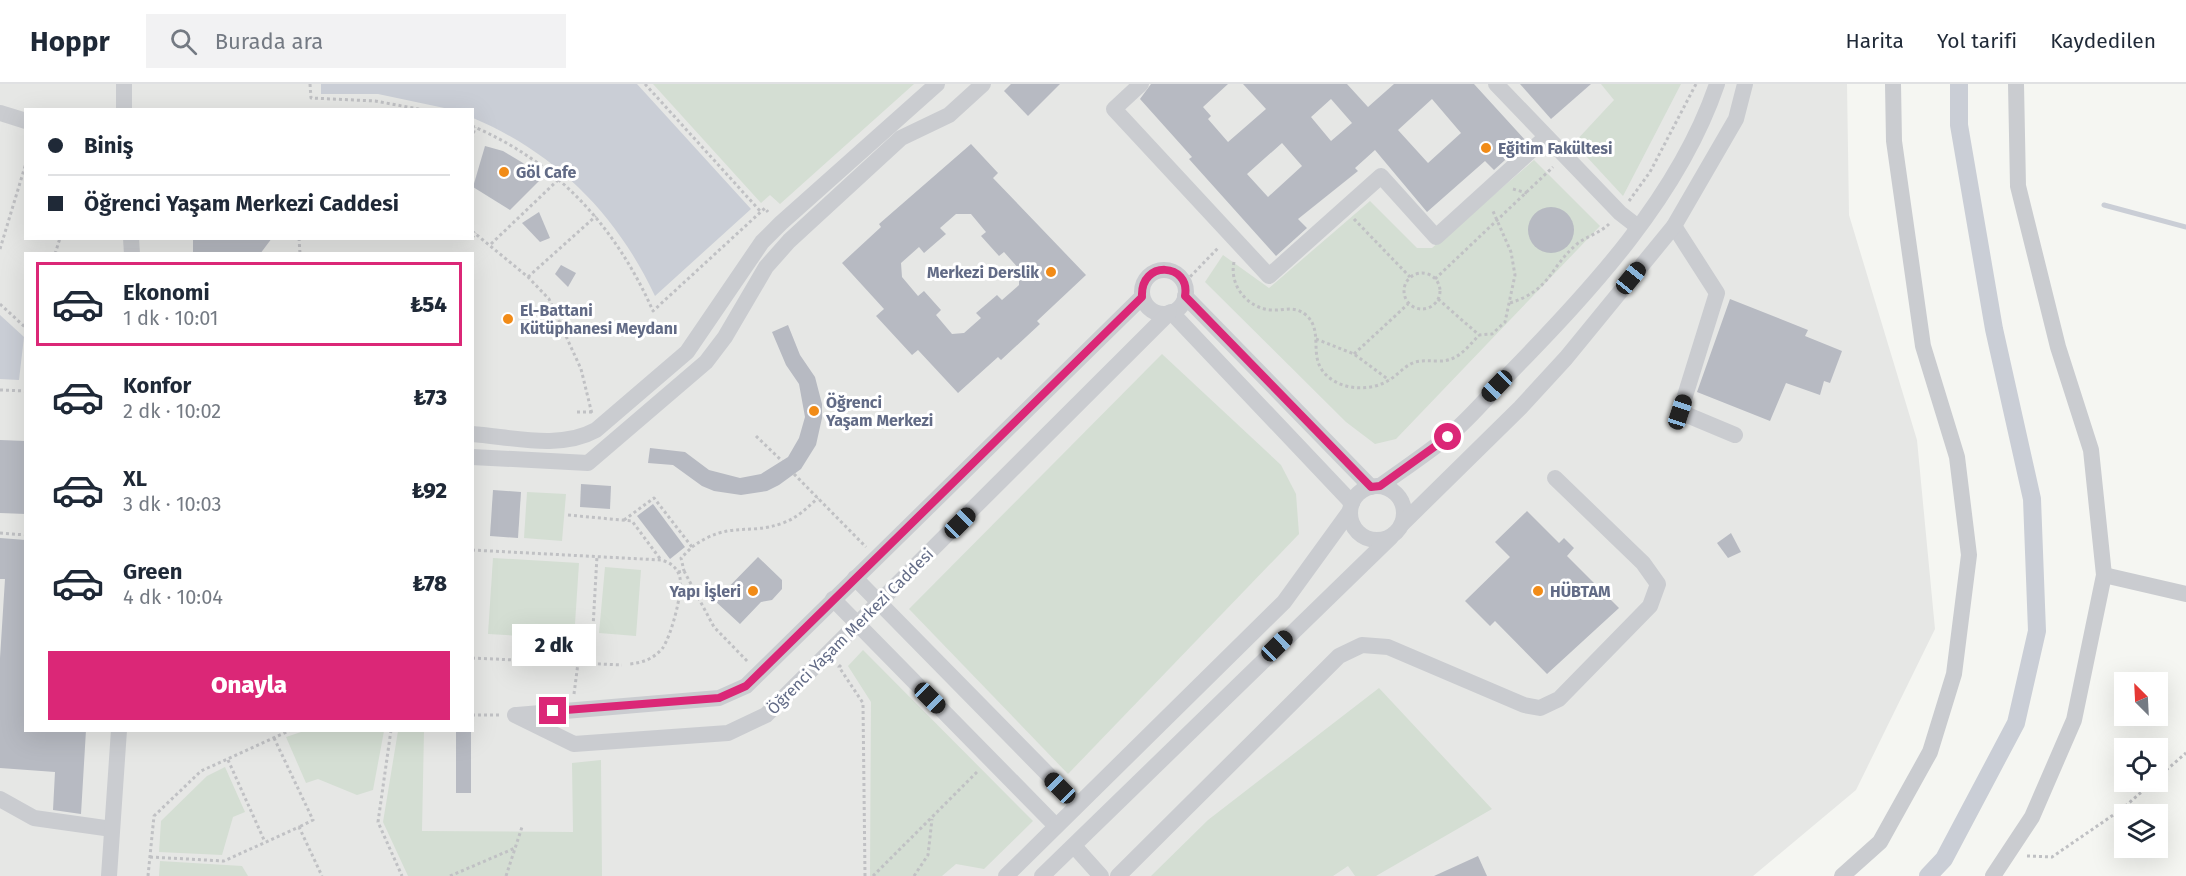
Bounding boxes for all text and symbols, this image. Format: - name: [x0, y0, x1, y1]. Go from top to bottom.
- search box: [146, 14, 566, 68]
- text: Hoppr: [30, 25, 110, 58]
- icon: search: [167, 25, 200, 58]
- text: Burada ara: [215, 28, 323, 55]
- text: Harita: [1845, 28, 1904, 54]
- text: Yol tarifi: [1937, 28, 2017, 54]
- text: Kaydedilen: [2050, 28, 2156, 54]
- text: Biniş: [84, 132, 133, 159]
- place label: Eğitim Fakültesi: [1498, 139, 1613, 158]
- marker: Eğitim Fakültesi: [1479, 141, 1493, 155]
- place label: Göl Cafe: [516, 163, 577, 182]
- marker: Göl Cafe: [497, 165, 511, 179]
- text: Öğrenci Yaşam Merkezi Caddesi: [84, 190, 399, 217]
- car: [1613, 258, 1649, 298]
- place label: Merkezi Derslik: [927, 263, 1039, 282]
- marker: Merkezi Derslik: [1044, 265, 1058, 279]
- icon: car: [51, 277, 105, 331]
- text: Ekonomi: [123, 279, 210, 306]
- text: ₺54: [410, 291, 447, 318]
- place label: El-Battani Kütüphanesi Meydanı: [520, 301, 678, 338]
- text: 1 dk · 10:01: [123, 306, 219, 330]
- marker: El-Battani Kütüphanesi Meydanı: [501, 312, 515, 326]
- car: [1478, 367, 1516, 405]
- icon: car: [51, 370, 105, 424]
- text: Konfor: [123, 372, 191, 399]
- text: ₺73: [413, 384, 447, 411]
- place label: Öğrenci Yaşam Merkezi: [825, 392, 933, 431]
- car: [1666, 392, 1694, 432]
- text: 2 dk · 10:02: [123, 399, 221, 423]
- marker: Öğrenci Yaşam Merkezi: [807, 404, 821, 418]
- route start: [1434, 423, 1461, 450]
- icon: car: [51, 463, 105, 517]
- text: XL: [123, 465, 147, 492]
- text: ₺92: [412, 477, 447, 504]
- text: 3 dk · 10:03: [123, 492, 221, 516]
- car: [941, 504, 979, 542]
- street label: Öğrenci Yaşam Merkezi Caddesi: [763, 544, 938, 719]
- icon: car: [51, 556, 105, 610]
- text: Green: [123, 558, 182, 585]
- text: ₺78: [412, 570, 447, 597]
- place label: HÜBTAM: [1550, 581, 1611, 601]
- place label: Yapı İşleri: [668, 582, 741, 602]
- marker: Yapı İşleri: [746, 584, 760, 598]
- marker: HÜBTAM: [1531, 584, 1545, 598]
- text: 4 dk · 10:04: [123, 585, 223, 609]
- callout: 2 dk: [511, 624, 595, 666]
- car: [1258, 627, 1296, 665]
- text: 2 dk: [535, 633, 573, 657]
- button: Onayla: [48, 651, 450, 720]
- north arrow: [2114, 672, 2168, 726]
- map controls: [2114, 672, 2168, 858]
- car: [911, 679, 949, 717]
- route end: [539, 697, 566, 724]
- button: locate: [2114, 738, 2168, 792]
- car: [1041, 769, 1079, 807]
- button: layers: [2114, 804, 2168, 858]

